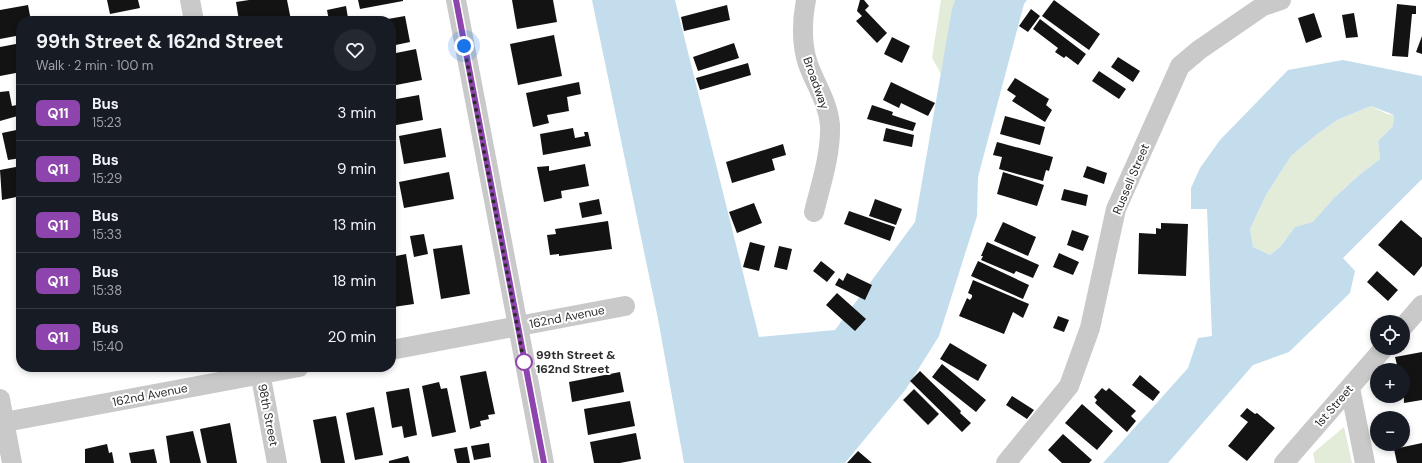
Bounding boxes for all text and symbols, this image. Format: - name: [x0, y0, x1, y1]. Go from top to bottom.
- text: 99th Street & 162nd Street: [36, 29, 283, 54]
- button: heart: [334, 29, 376, 71]
- your location: [454, 36, 474, 56]
- street label: Broadway: [799, 55, 833, 112]
- text: Walk · 2 min · 100 m: [36, 57, 153, 74]
- text: Bus: [92, 94, 119, 114]
- text: 3 min: [338, 103, 376, 123]
- text: Q11: [47, 104, 69, 122]
- text: 15:23: [92, 114, 122, 131]
- street label: Russell Street: [1109, 141, 1153, 217]
- text: Bus: [92, 150, 119, 170]
- text: 9 min: [337, 159, 376, 179]
- text: Q11: [47, 160, 69, 178]
- text: 15:29: [92, 170, 122, 187]
- text: Bus: [92, 206, 119, 226]
- text: 13 min: [333, 215, 376, 235]
- text: Q11: [47, 216, 69, 234]
- text: 15:33: [92, 226, 122, 243]
- text: Bus: [92, 262, 119, 282]
- text: 18 min: [333, 271, 376, 291]
- text: Q11: [47, 272, 69, 290]
- text: 15:38: [92, 282, 122, 299]
- street label: 162nd Avenue: [528, 302, 606, 332]
- map controls: [1370, 315, 1410, 451]
- button: locate: [1370, 315, 1410, 355]
- text: Bus: [92, 318, 119, 338]
- text: 20 min: [328, 327, 376, 347]
- text: Q11: [47, 328, 69, 346]
- text: 15:40: [92, 338, 123, 355]
- place label: 99th Street & 162nd Street: [536, 347, 616, 377]
- marker: 99th Street & 162nd Street: [515, 353, 533, 371]
- button: +: [1370, 363, 1410, 403]
- street label: 162nd Avenue: [111, 380, 189, 410]
- street label: 1st Street: [1311, 381, 1357, 431]
- street label: 98th Street: [254, 382, 282, 448]
- button: −: [1370, 411, 1410, 451]

